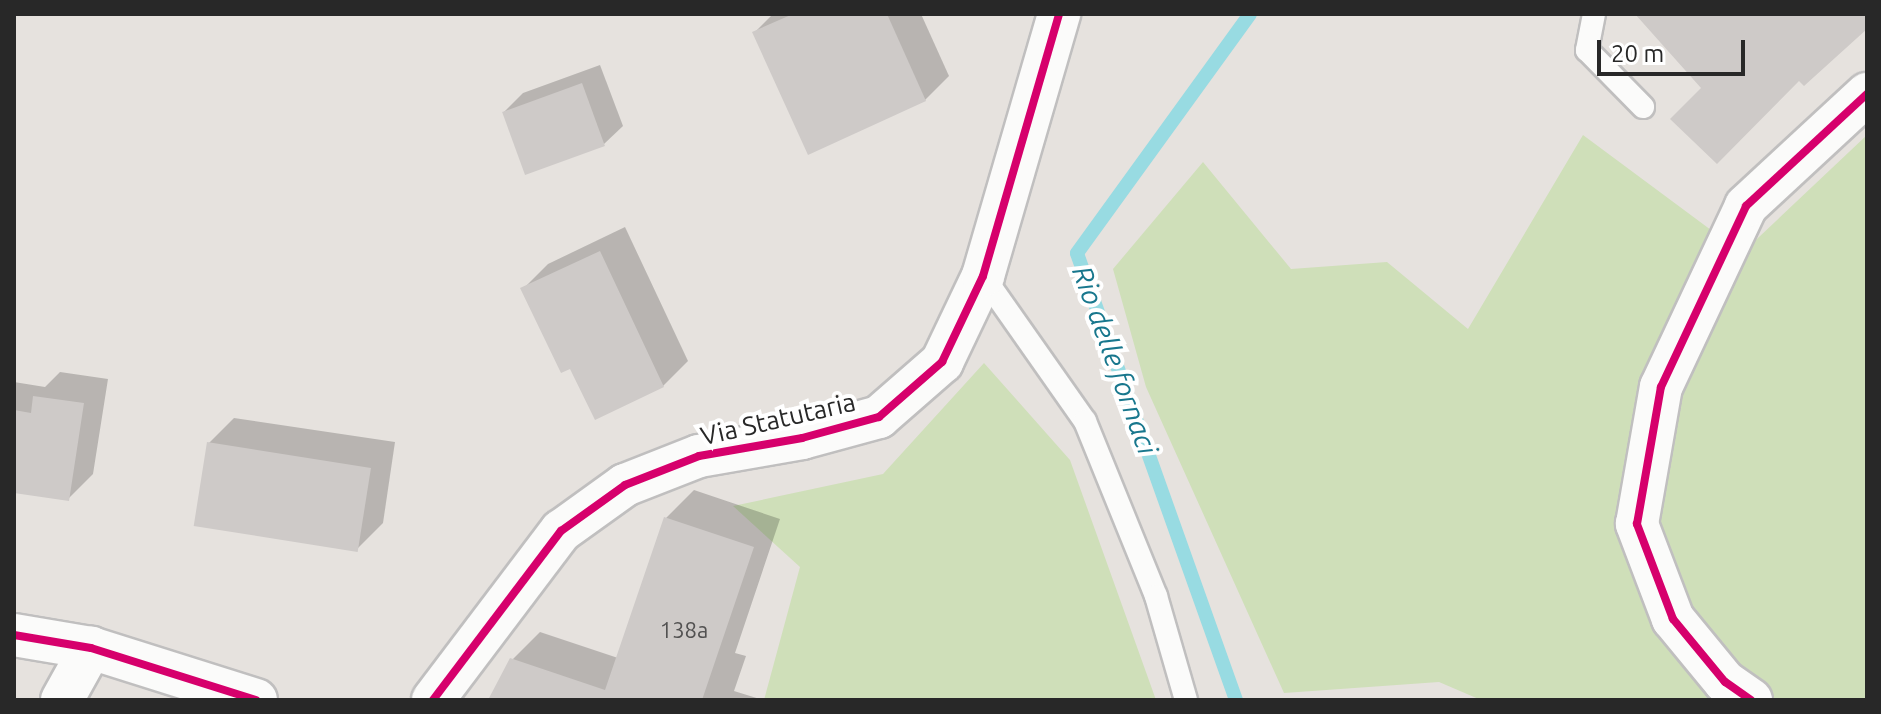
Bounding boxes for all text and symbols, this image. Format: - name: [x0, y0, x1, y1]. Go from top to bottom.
- scale bar: [1601, 24, 1749, 74]
- text: 20 m: [1611, 40, 1664, 67]
- water label: Rio delle fornaci: [1065, 261, 1165, 459]
- street label: Via Statutaria: [697, 386, 859, 452]
- house number: 138a: [660, 617, 708, 643]

